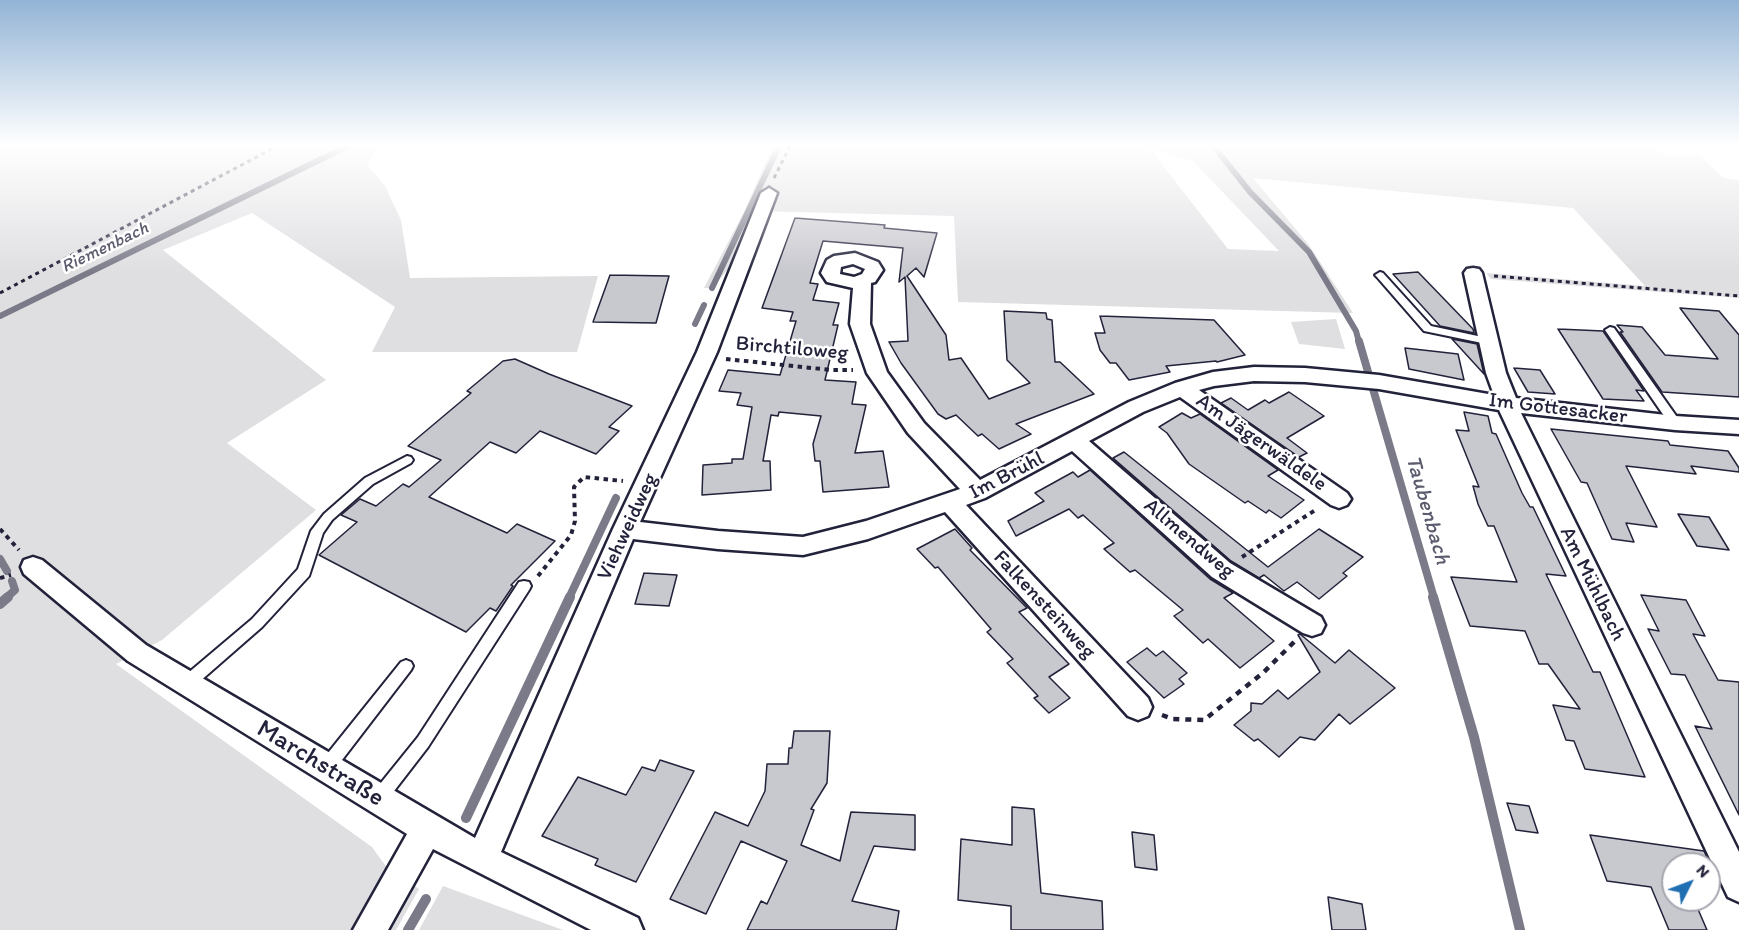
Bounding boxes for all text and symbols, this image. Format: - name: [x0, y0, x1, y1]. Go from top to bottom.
- water label: Riemenbach: [58, 218, 152, 278]
- street label: Birchtiloweg: [735, 332, 849, 366]
- street label: Im Gottesacker: [1487, 388, 1629, 430]
- street label: Am Jägerwäldele: [1191, 389, 1331, 497]
- street label: Im Brühl: [965, 447, 1049, 505]
- water label: Taubenbach: [1399, 453, 1455, 567]
- street label: Viehweidweg: [592, 469, 664, 585]
- street label: Allmendweg: [1138, 494, 1240, 584]
- street label: Am Mühlbach: [1554, 523, 1630, 645]
- street label: Falkensteinweg: [987, 546, 1101, 664]
- street label: Marchstraße: [250, 714, 390, 814]
- north arrow: [1661, 852, 1721, 912]
- text: N: [1693, 861, 1714, 881]

